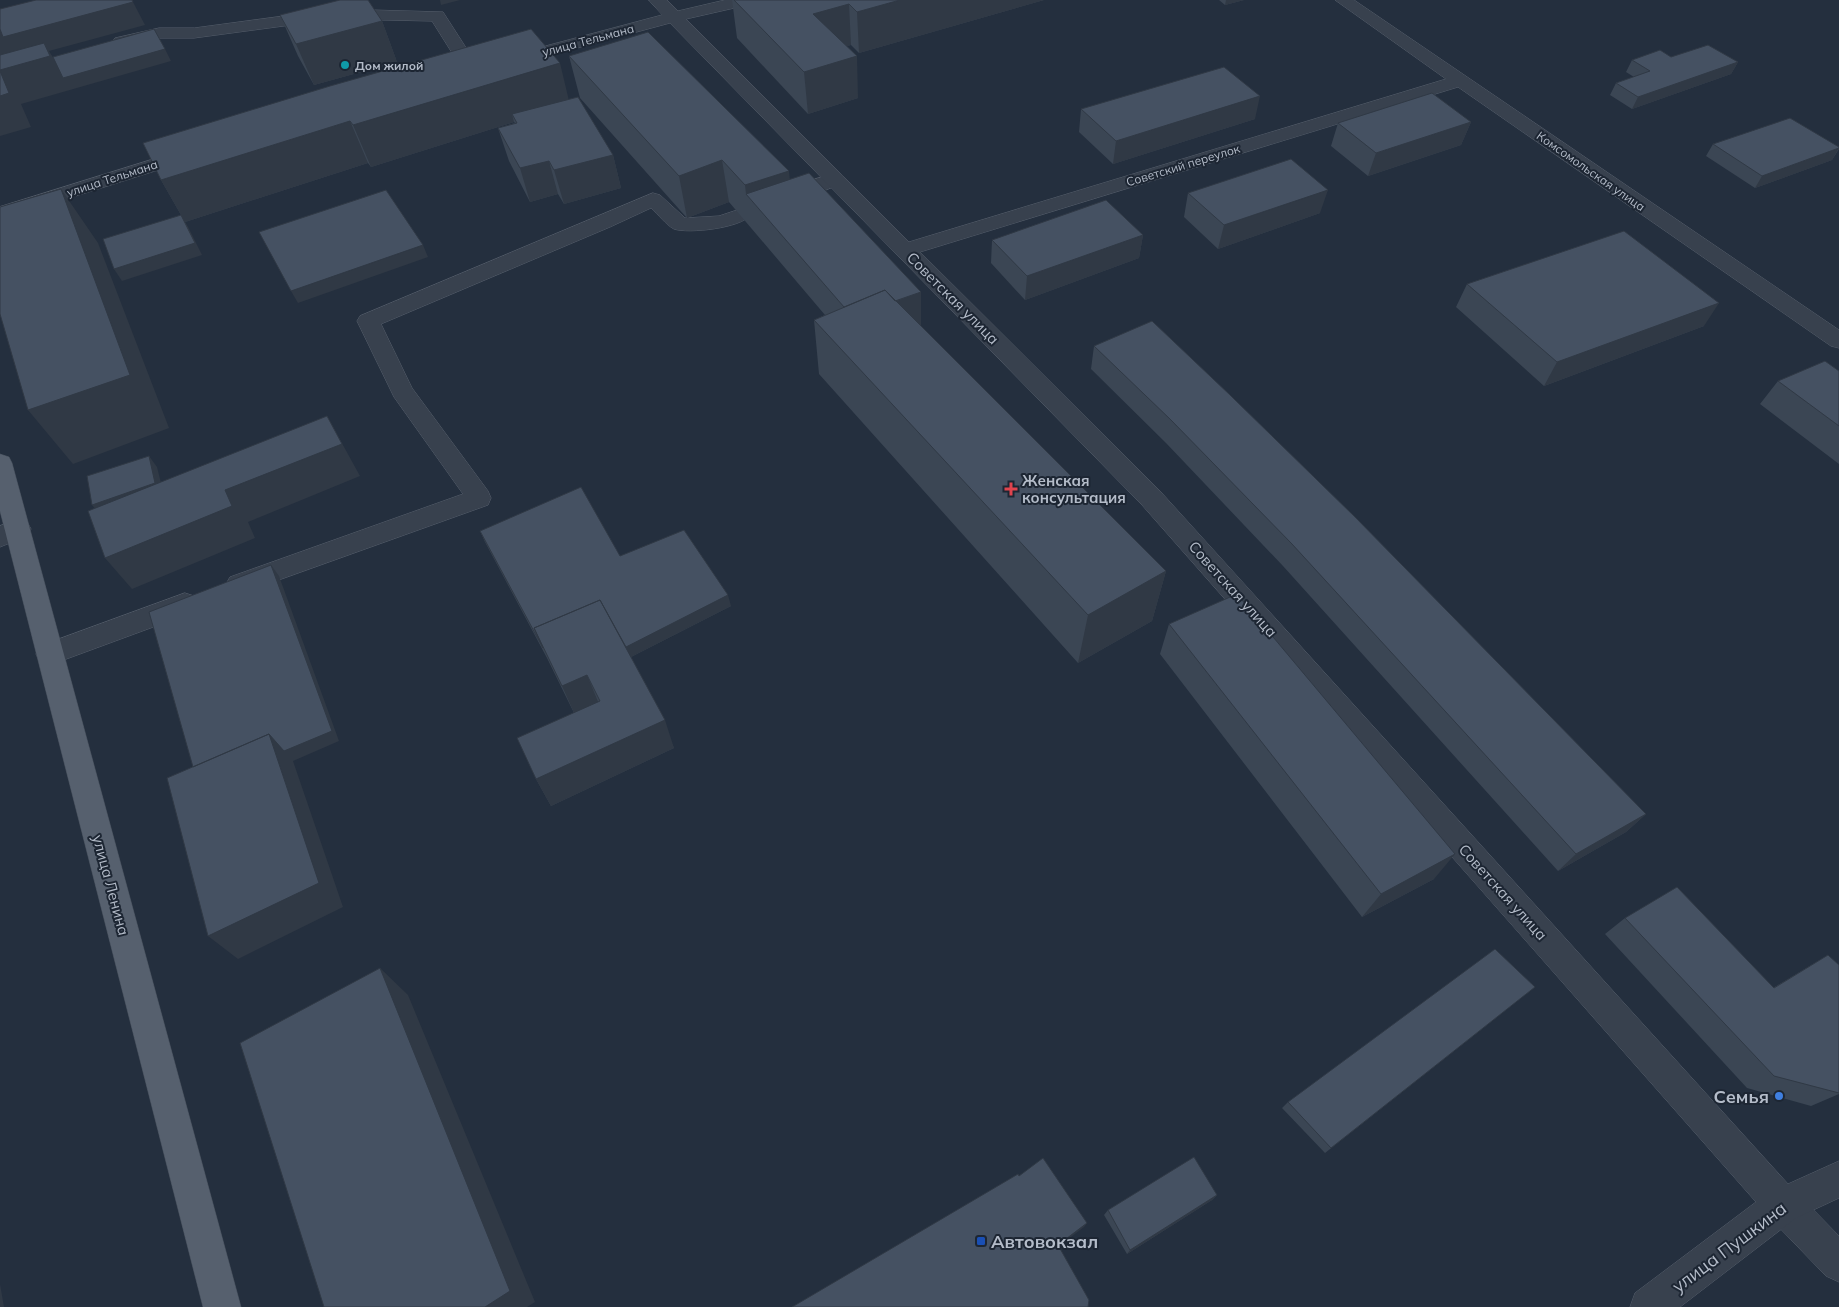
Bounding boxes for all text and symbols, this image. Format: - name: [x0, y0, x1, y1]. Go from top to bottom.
- street label: улица Тельмана: [540, 21, 636, 59]
- place label: Дом жилой: [355, 58, 423, 73]
- marker: Дом жилой: [339, 59, 351, 71]
- street label: Комсомольская улица: [1534, 128, 1648, 214]
- street label: Советский переулок: [1124, 140, 1242, 189]
- street label: улица Тельмана: [65, 156, 159, 200]
- street label: Советская улица: [903, 248, 1003, 348]
- place label: Женская консультация: [1022, 471, 1126, 507]
- marker: Женская консультация: [1004, 482, 1018, 496]
- street label: Советская улица: [1185, 537, 1281, 641]
- street label: улица Ленина: [88, 833, 134, 937]
- street label: Советская улица: [1455, 840, 1551, 944]
- place label: Семья: [1714, 1085, 1769, 1108]
- marker: Семья: [1773, 1090, 1785, 1102]
- street label: улица Пушкина: [1667, 1196, 1791, 1298]
- place label: Автовокзал: [991, 1230, 1098, 1253]
- marker: Автовокзал: [975, 1235, 987, 1247]

